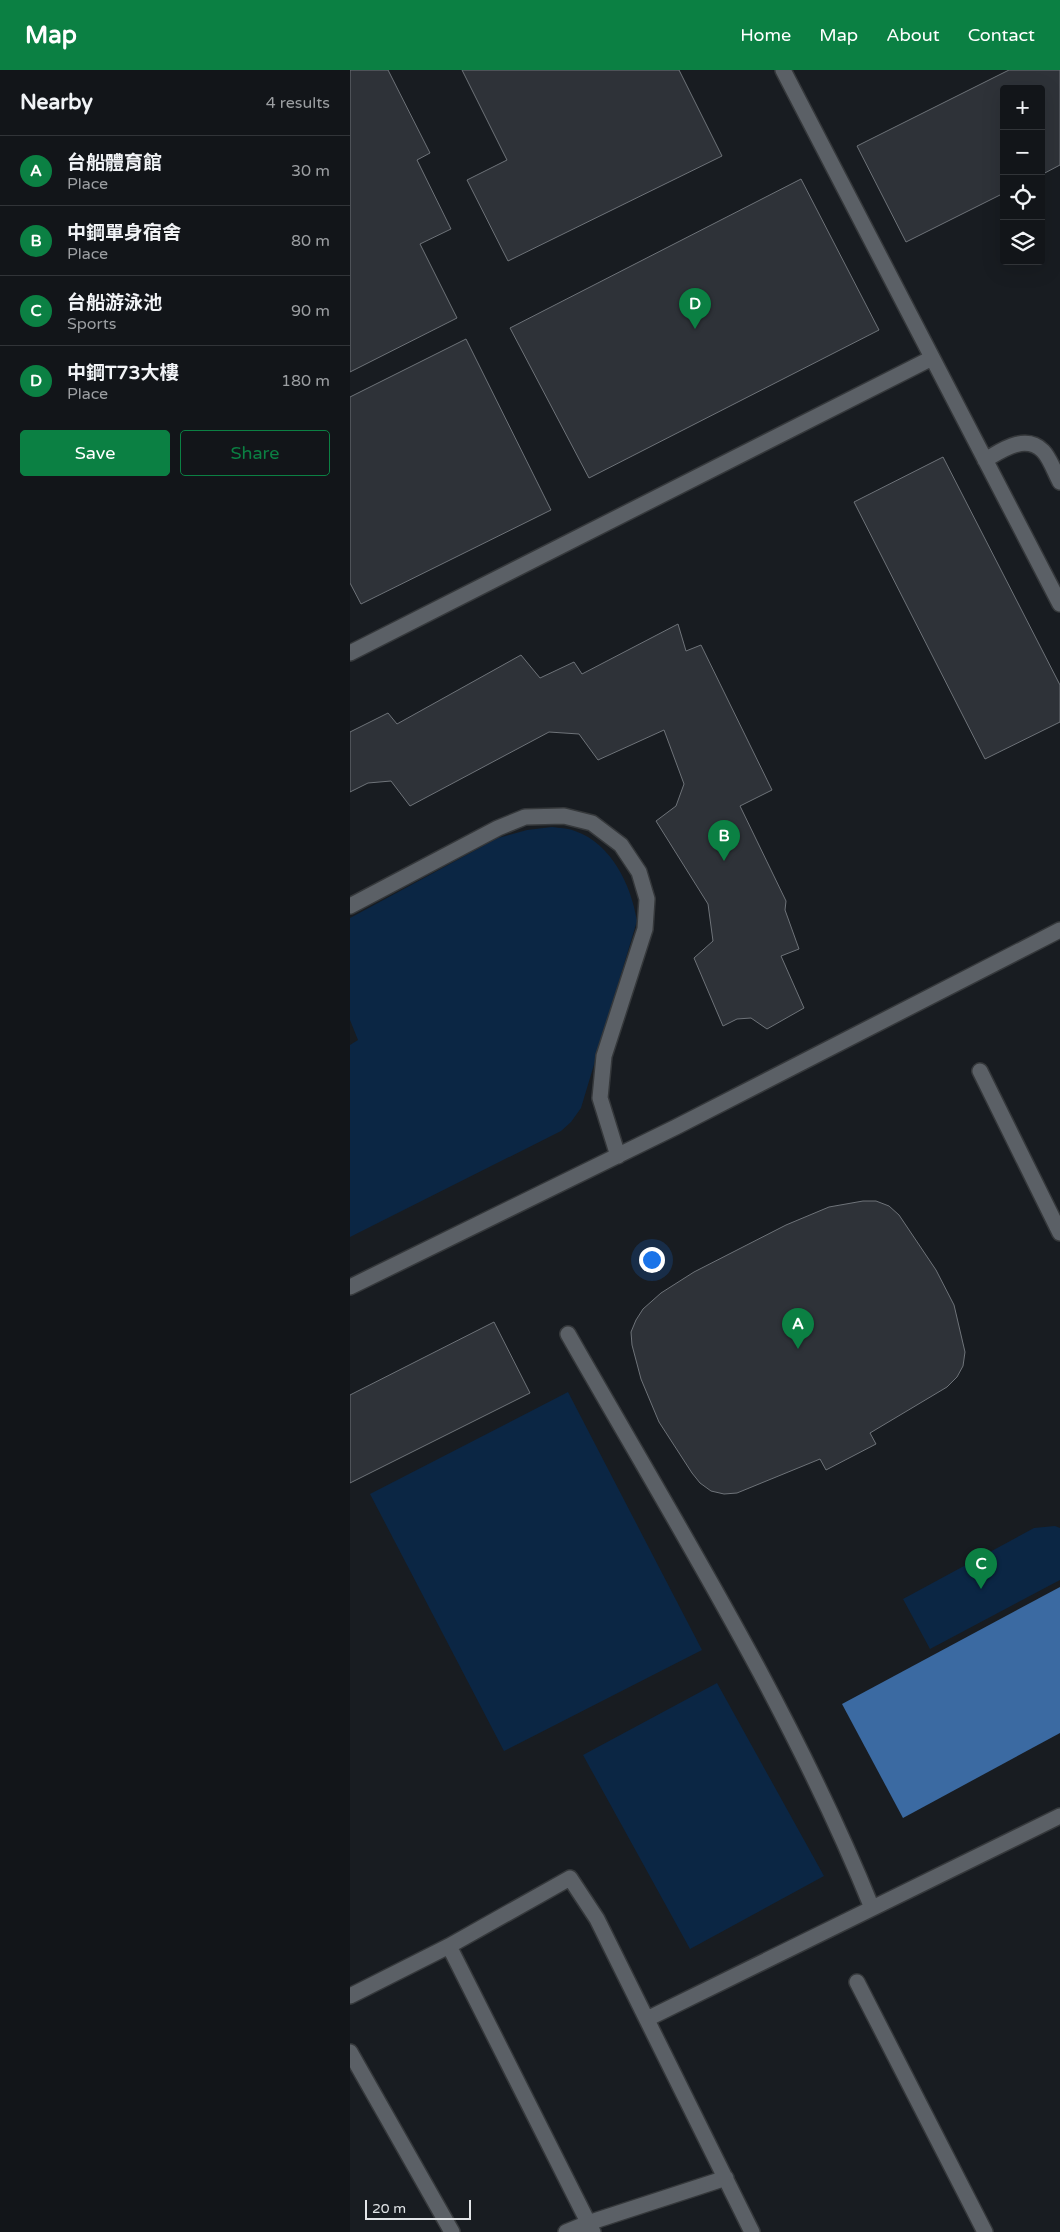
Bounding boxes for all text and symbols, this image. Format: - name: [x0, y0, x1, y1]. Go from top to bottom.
- text: Map: [25, 21, 77, 50]
- text: Home: [740, 24, 791, 46]
- text: Map: [819, 24, 858, 46]
- text: About: [886, 24, 940, 46]
- text: Contact: [968, 24, 1035, 46]
- map controls: [1000, 85, 1045, 265]
- button: +: [1000, 85, 1045, 130]
- text: Nearby: [20, 90, 93, 115]
- text: 4 results: [266, 93, 330, 113]
- button: −: [1000, 130, 1045, 175]
- text: 台船體育館: [67, 152, 162, 174]
- text: A: [30, 161, 42, 181]
- text: 30 m: [291, 161, 330, 181]
- text: Place: [67, 174, 108, 194]
- button: locate: [1000, 175, 1045, 220]
- button: layers: [1000, 220, 1045, 265]
- text: 中鋼單身宿舍: [67, 222, 181, 244]
- text: B: [30, 231, 42, 251]
- text: 80 m: [291, 231, 330, 251]
- text: Place: [67, 244, 108, 264]
- pin: D: [679, 288, 711, 329]
- text: 台船游泳池: [67, 292, 162, 314]
- text: C: [30, 301, 42, 321]
- text: 90 m: [291, 301, 330, 321]
- text: Sports: [67, 314, 116, 334]
- text: 中鋼T73大樓: [67, 362, 178, 384]
- text: D: [30, 371, 42, 391]
- text: 180 m: [281, 371, 330, 391]
- text: Place: [67, 384, 108, 404]
- button: Save: [20, 430, 170, 476]
- button: Share: [180, 430, 330, 476]
- pin: B: [708, 820, 740, 861]
- your location: [639, 1247, 665, 1273]
- pin: A: [782, 1308, 814, 1349]
- pin: C: [965, 1548, 997, 1589]
- scale bar: [365, 2197, 471, 2220]
- text: 20 m: [372, 2200, 406, 2217]

